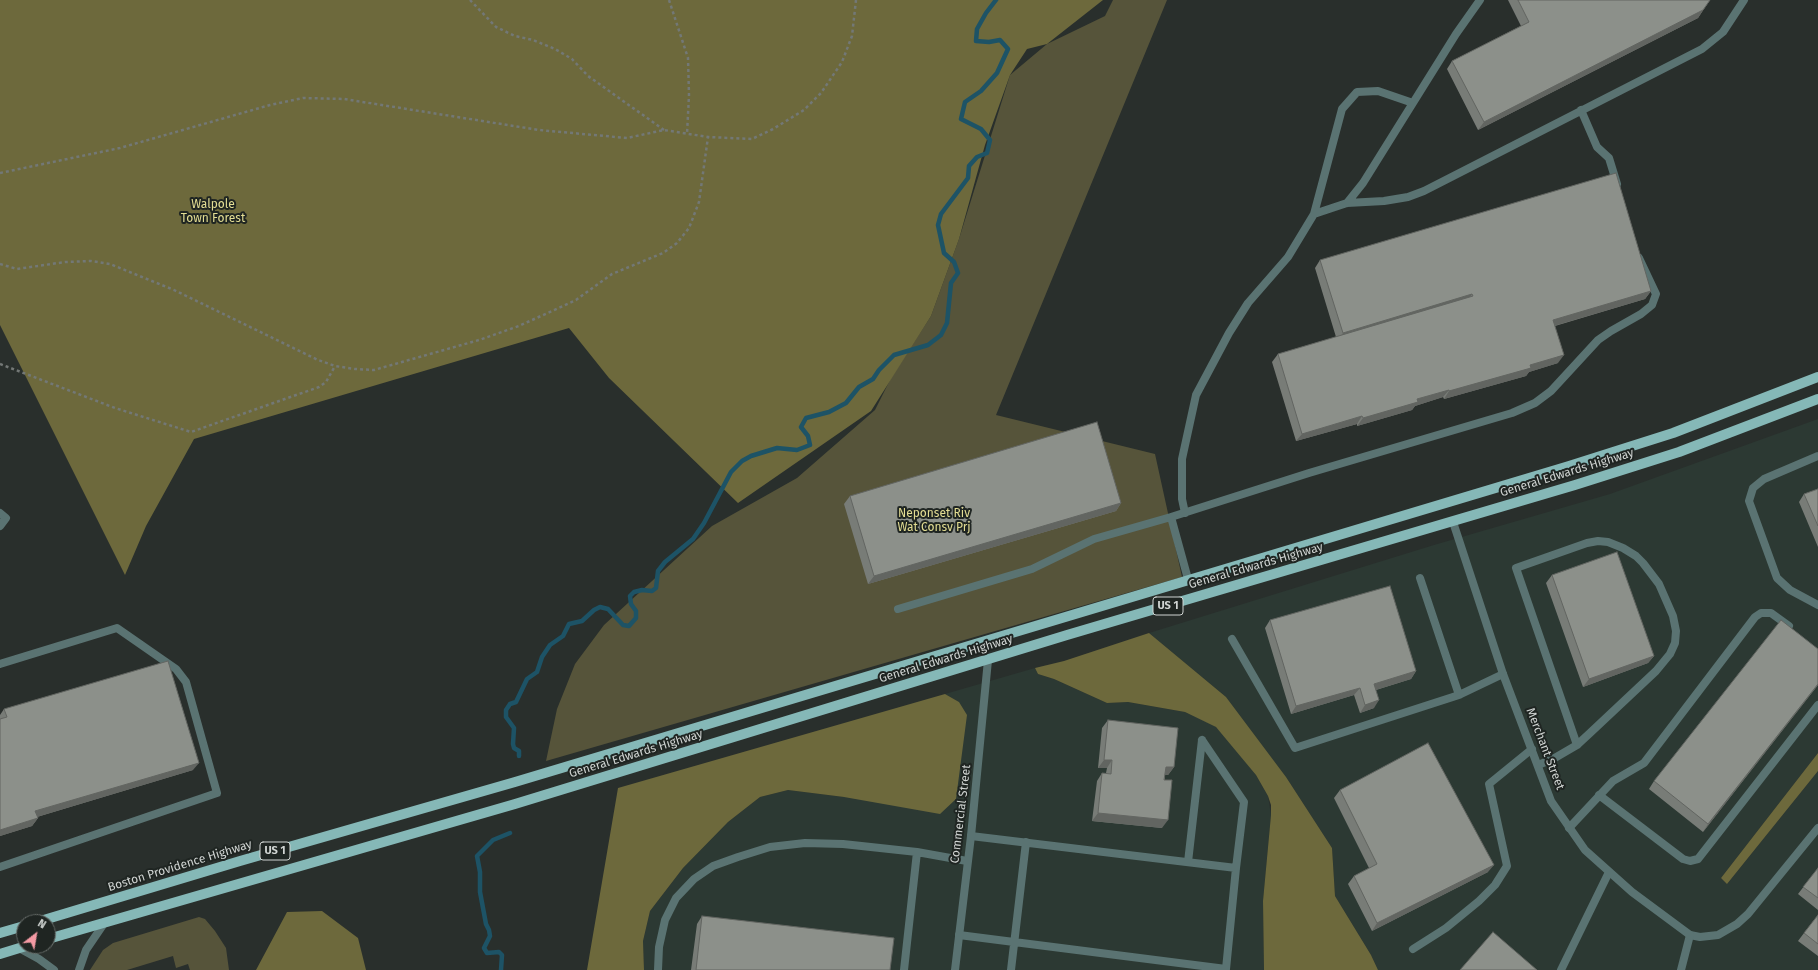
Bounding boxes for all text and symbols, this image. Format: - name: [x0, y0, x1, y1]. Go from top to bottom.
- park label: Walpole Town Forest: [181, 198, 245, 226]
- street label: General Edwards Highway: [1498, 446, 1636, 500]
- park label: Neponset Riv Wat Consv Prj: [897, 507, 971, 535]
- street label: General Edwards Highway: [1187, 540, 1325, 592]
- road number: US 1: [1153, 597, 1183, 615]
- street label: General Edwards Highway: [877, 632, 1015, 686]
- street label: Merchant Street: [1523, 706, 1567, 792]
- street label: General Edwards Highway: [567, 727, 705, 781]
- street label: Commercial Street: [948, 764, 974, 864]
- street label: Boston Providence Highway: [106, 837, 254, 895]
- road number: US 1: [260, 842, 290, 860]
- north arrow: [16, 914, 56, 954]
- text: N: [35, 917, 48, 932]

